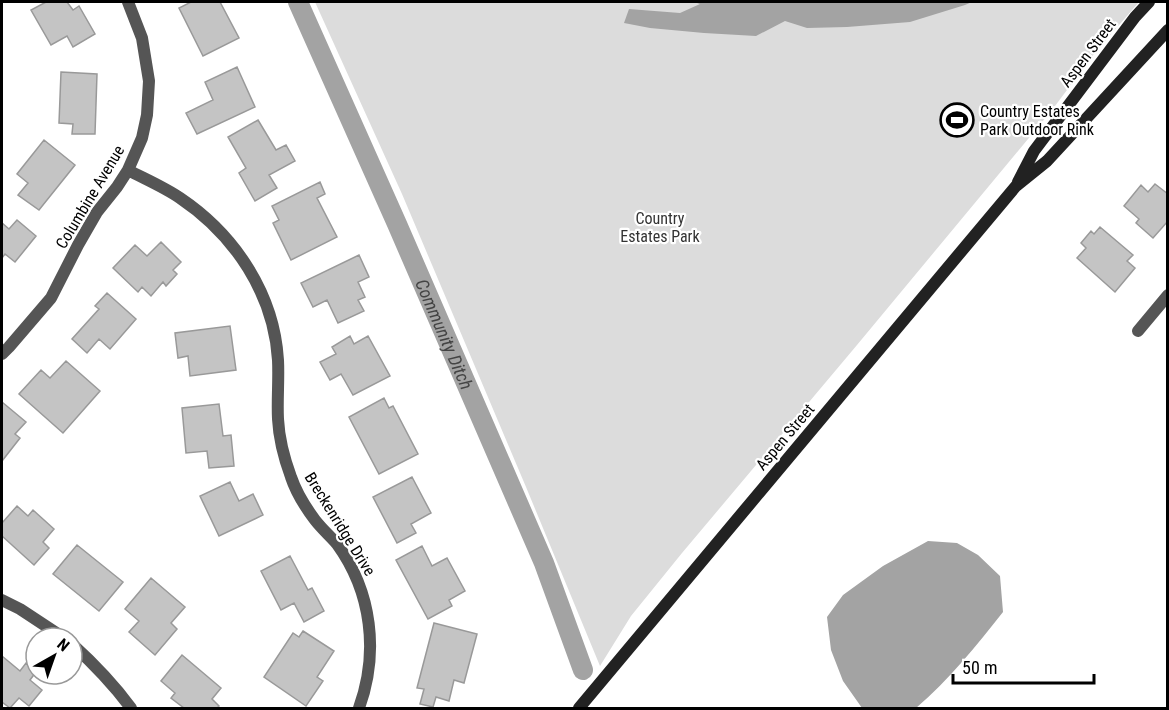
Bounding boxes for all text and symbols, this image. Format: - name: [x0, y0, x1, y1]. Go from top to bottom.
- street label: Aspen Street: [1056, 15, 1120, 91]
- sports icon: Country Estates Park Outdoor Rink: [939, 102, 975, 138]
- place label: Country Estates Park Outdoor Rink: [980, 102, 1095, 139]
- street label: Columbine Avenue: [52, 142, 128, 252]
- park label: Country Estates Park: [620, 209, 700, 246]
- water label: Community Ditch: [412, 276, 478, 392]
- street label: Aspen Street: [752, 400, 818, 474]
- street label: Breckenridge Drive: [301, 469, 379, 579]
- north arrow: [24, 626, 84, 686]
- text: N: [53, 634, 73, 655]
- scale bar: [953, 647, 1094, 685]
- text: 50 m: [962, 657, 997, 678]

